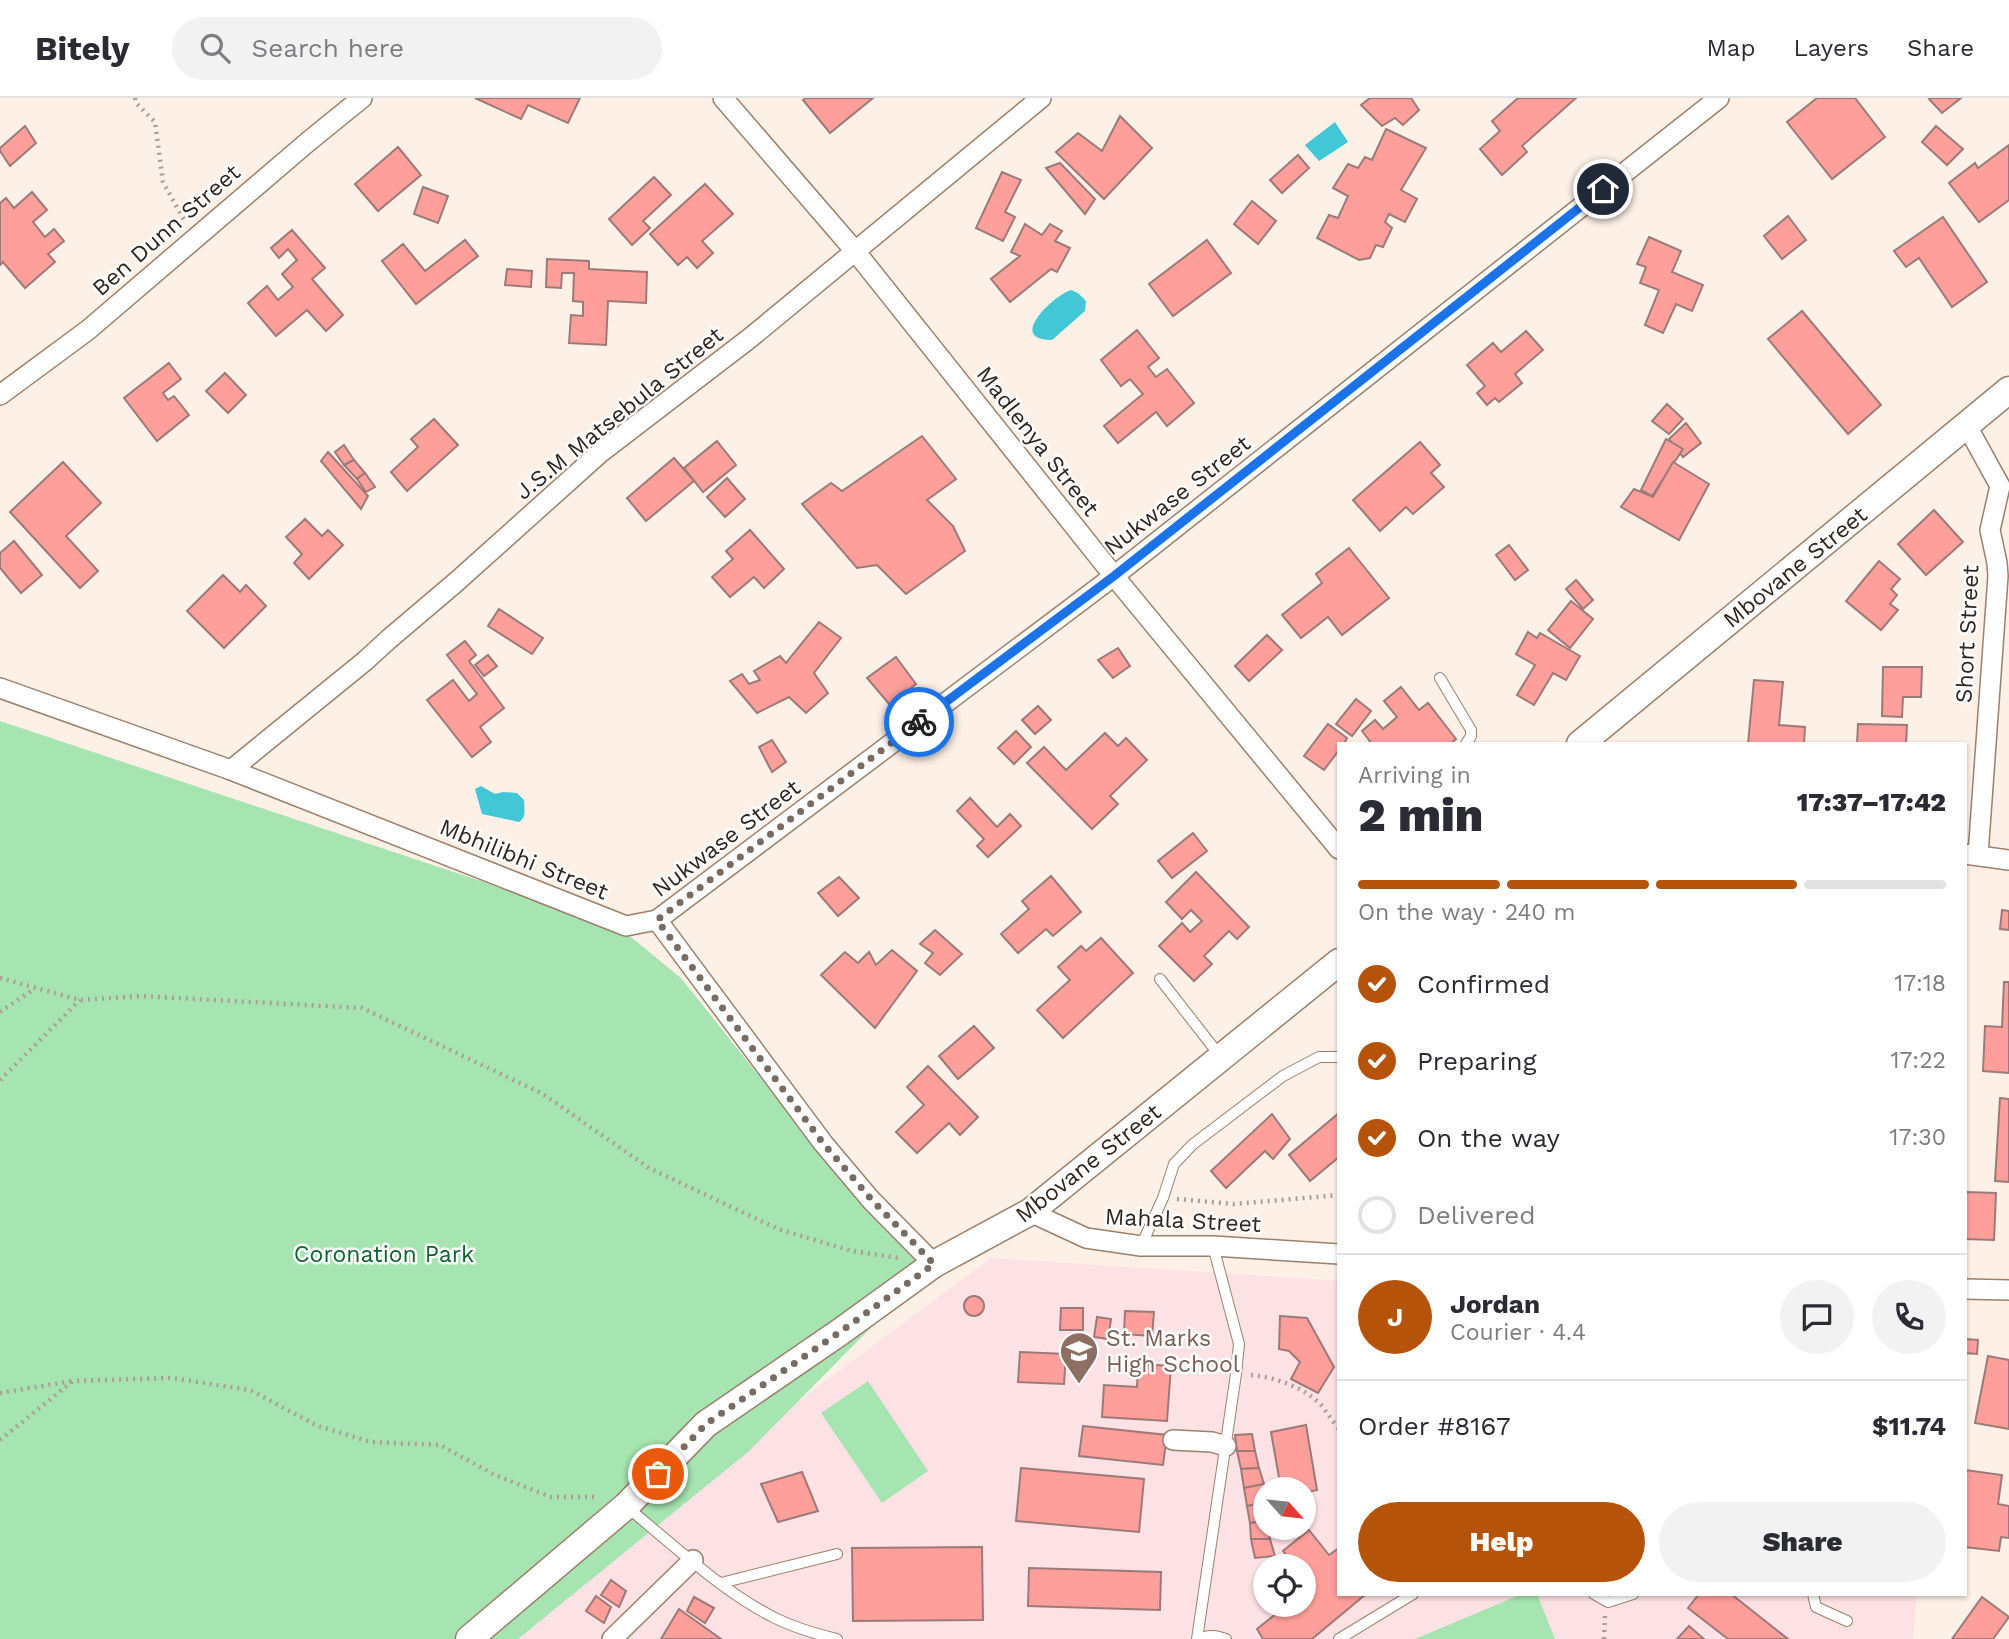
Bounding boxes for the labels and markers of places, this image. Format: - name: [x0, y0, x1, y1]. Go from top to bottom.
- pin: [1573, 159, 1633, 219]
- place label: St. Marks High School: [1106, 1325, 1240, 1378]
- school or university icon: St. Marks High School: [1058, 1330, 1100, 1385]
- pin: [628, 1444, 688, 1504]

